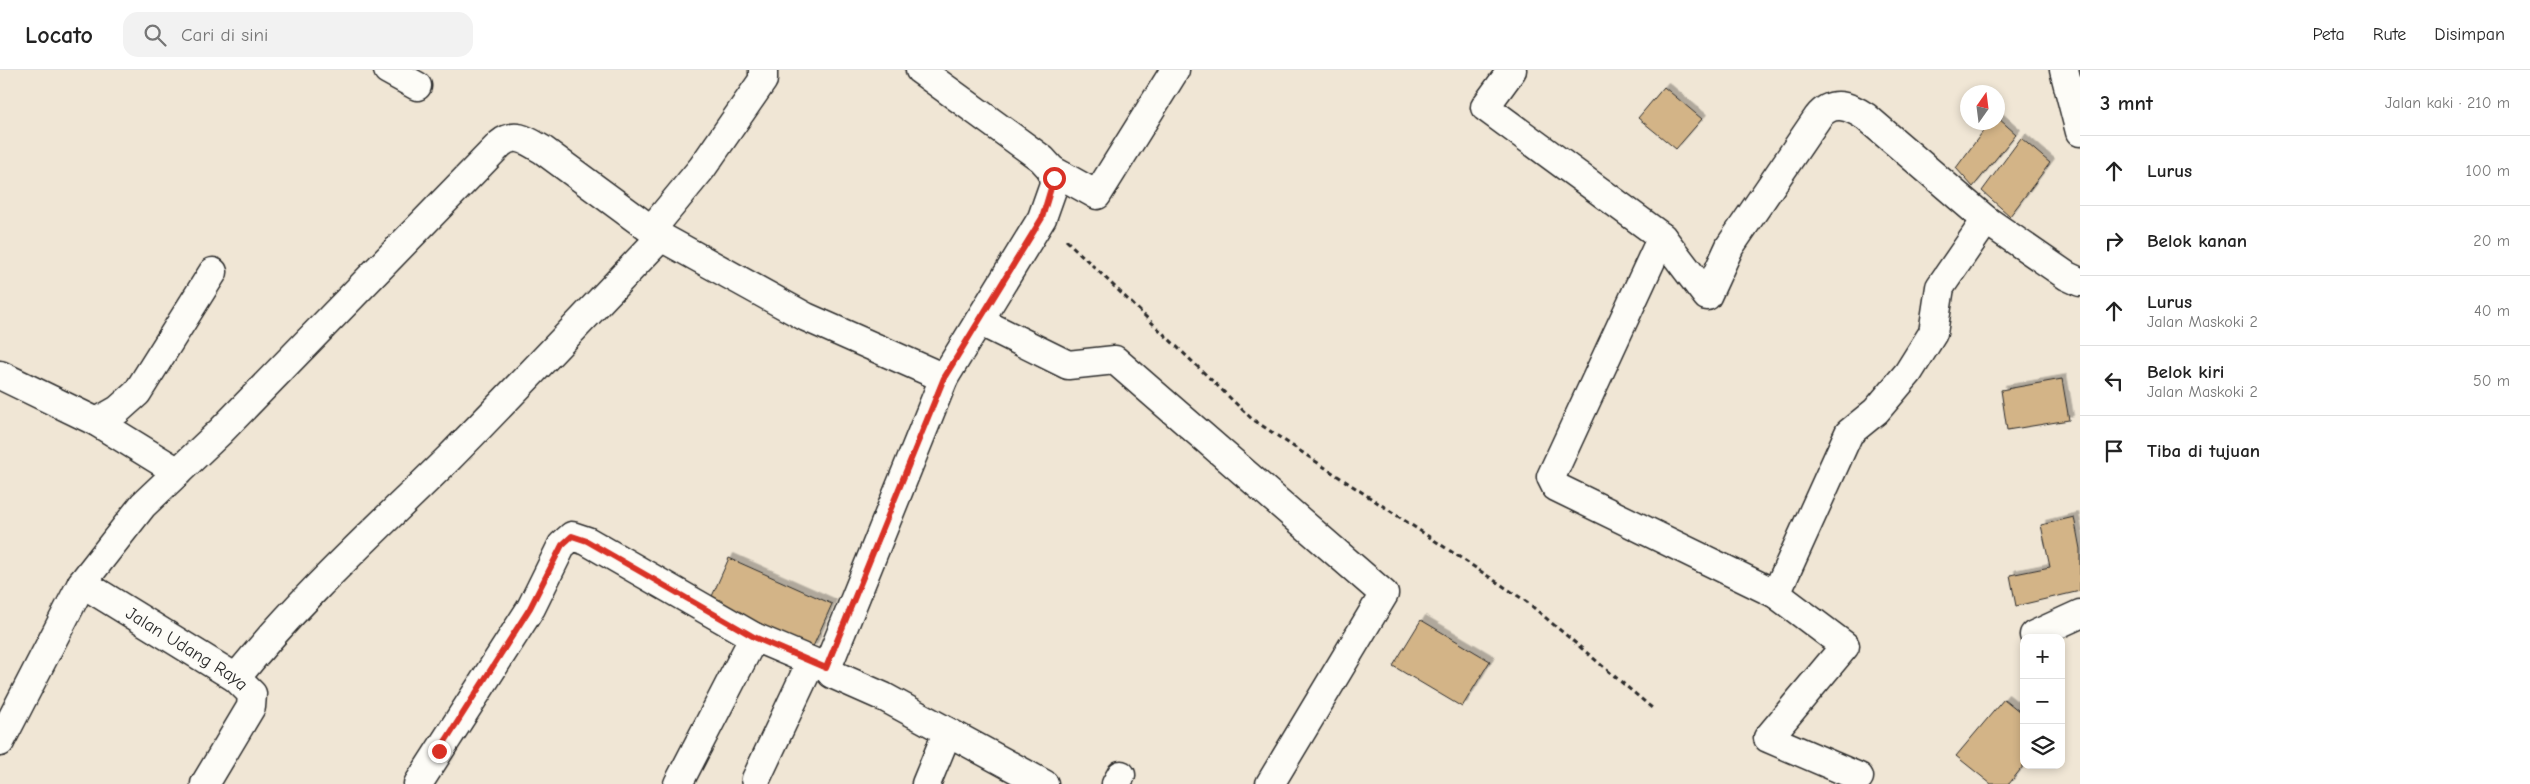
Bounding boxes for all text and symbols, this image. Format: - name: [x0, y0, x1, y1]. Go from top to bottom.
- search box: [123, 12, 473, 57]
- text: Locato: [25, 21, 93, 49]
- icon: search: [141, 21, 169, 49]
- text: Cari di sini: [181, 24, 268, 46]
- text: Peta: [2312, 24, 2345, 45]
- text: Rute: [2373, 24, 2406, 45]
- text: Disimpan: [2434, 24, 2505, 45]
- north arrow: [1960, 85, 2005, 130]
- text: 3 mnt: [2100, 91, 2153, 115]
- text: Jalan kaki · 210 m: [2385, 94, 2510, 112]
- icon: ahead: [2100, 157, 2128, 185]
- text: Lurus: [2147, 160, 2192, 182]
- text: 100 m: [2466, 162, 2510, 180]
- route start: [1043, 167, 1066, 190]
- icon: right: [2100, 227, 2128, 255]
- text: Belok kanan: [2147, 230, 2247, 252]
- text: 20 m: [2473, 232, 2510, 250]
- text: Lurus: [2147, 291, 2192, 313]
- icon: ahead: [2100, 297, 2128, 325]
- text: 40 m: [2474, 302, 2510, 320]
- text: Jalan Maskoki 2: [2147, 313, 2258, 331]
- text: Belok kiri: [2147, 361, 2224, 383]
- icon: left: [2100, 367, 2128, 395]
- text: 50 m: [2473, 372, 2510, 390]
- text: Jalan Maskoki 2: [2147, 383, 2258, 401]
- icon: arrive: [2100, 437, 2128, 465]
- text: Tiba di tujuan: [2147, 440, 2260, 462]
- street label: Jalan Udang Raya: [122, 602, 253, 695]
- map controls: [2020, 634, 2065, 769]
- button: +: [2020, 634, 2065, 679]
- button: −: [2020, 679, 2065, 724]
- button: layers: [2020, 724, 2065, 769]
- route end: [428, 740, 451, 763]

